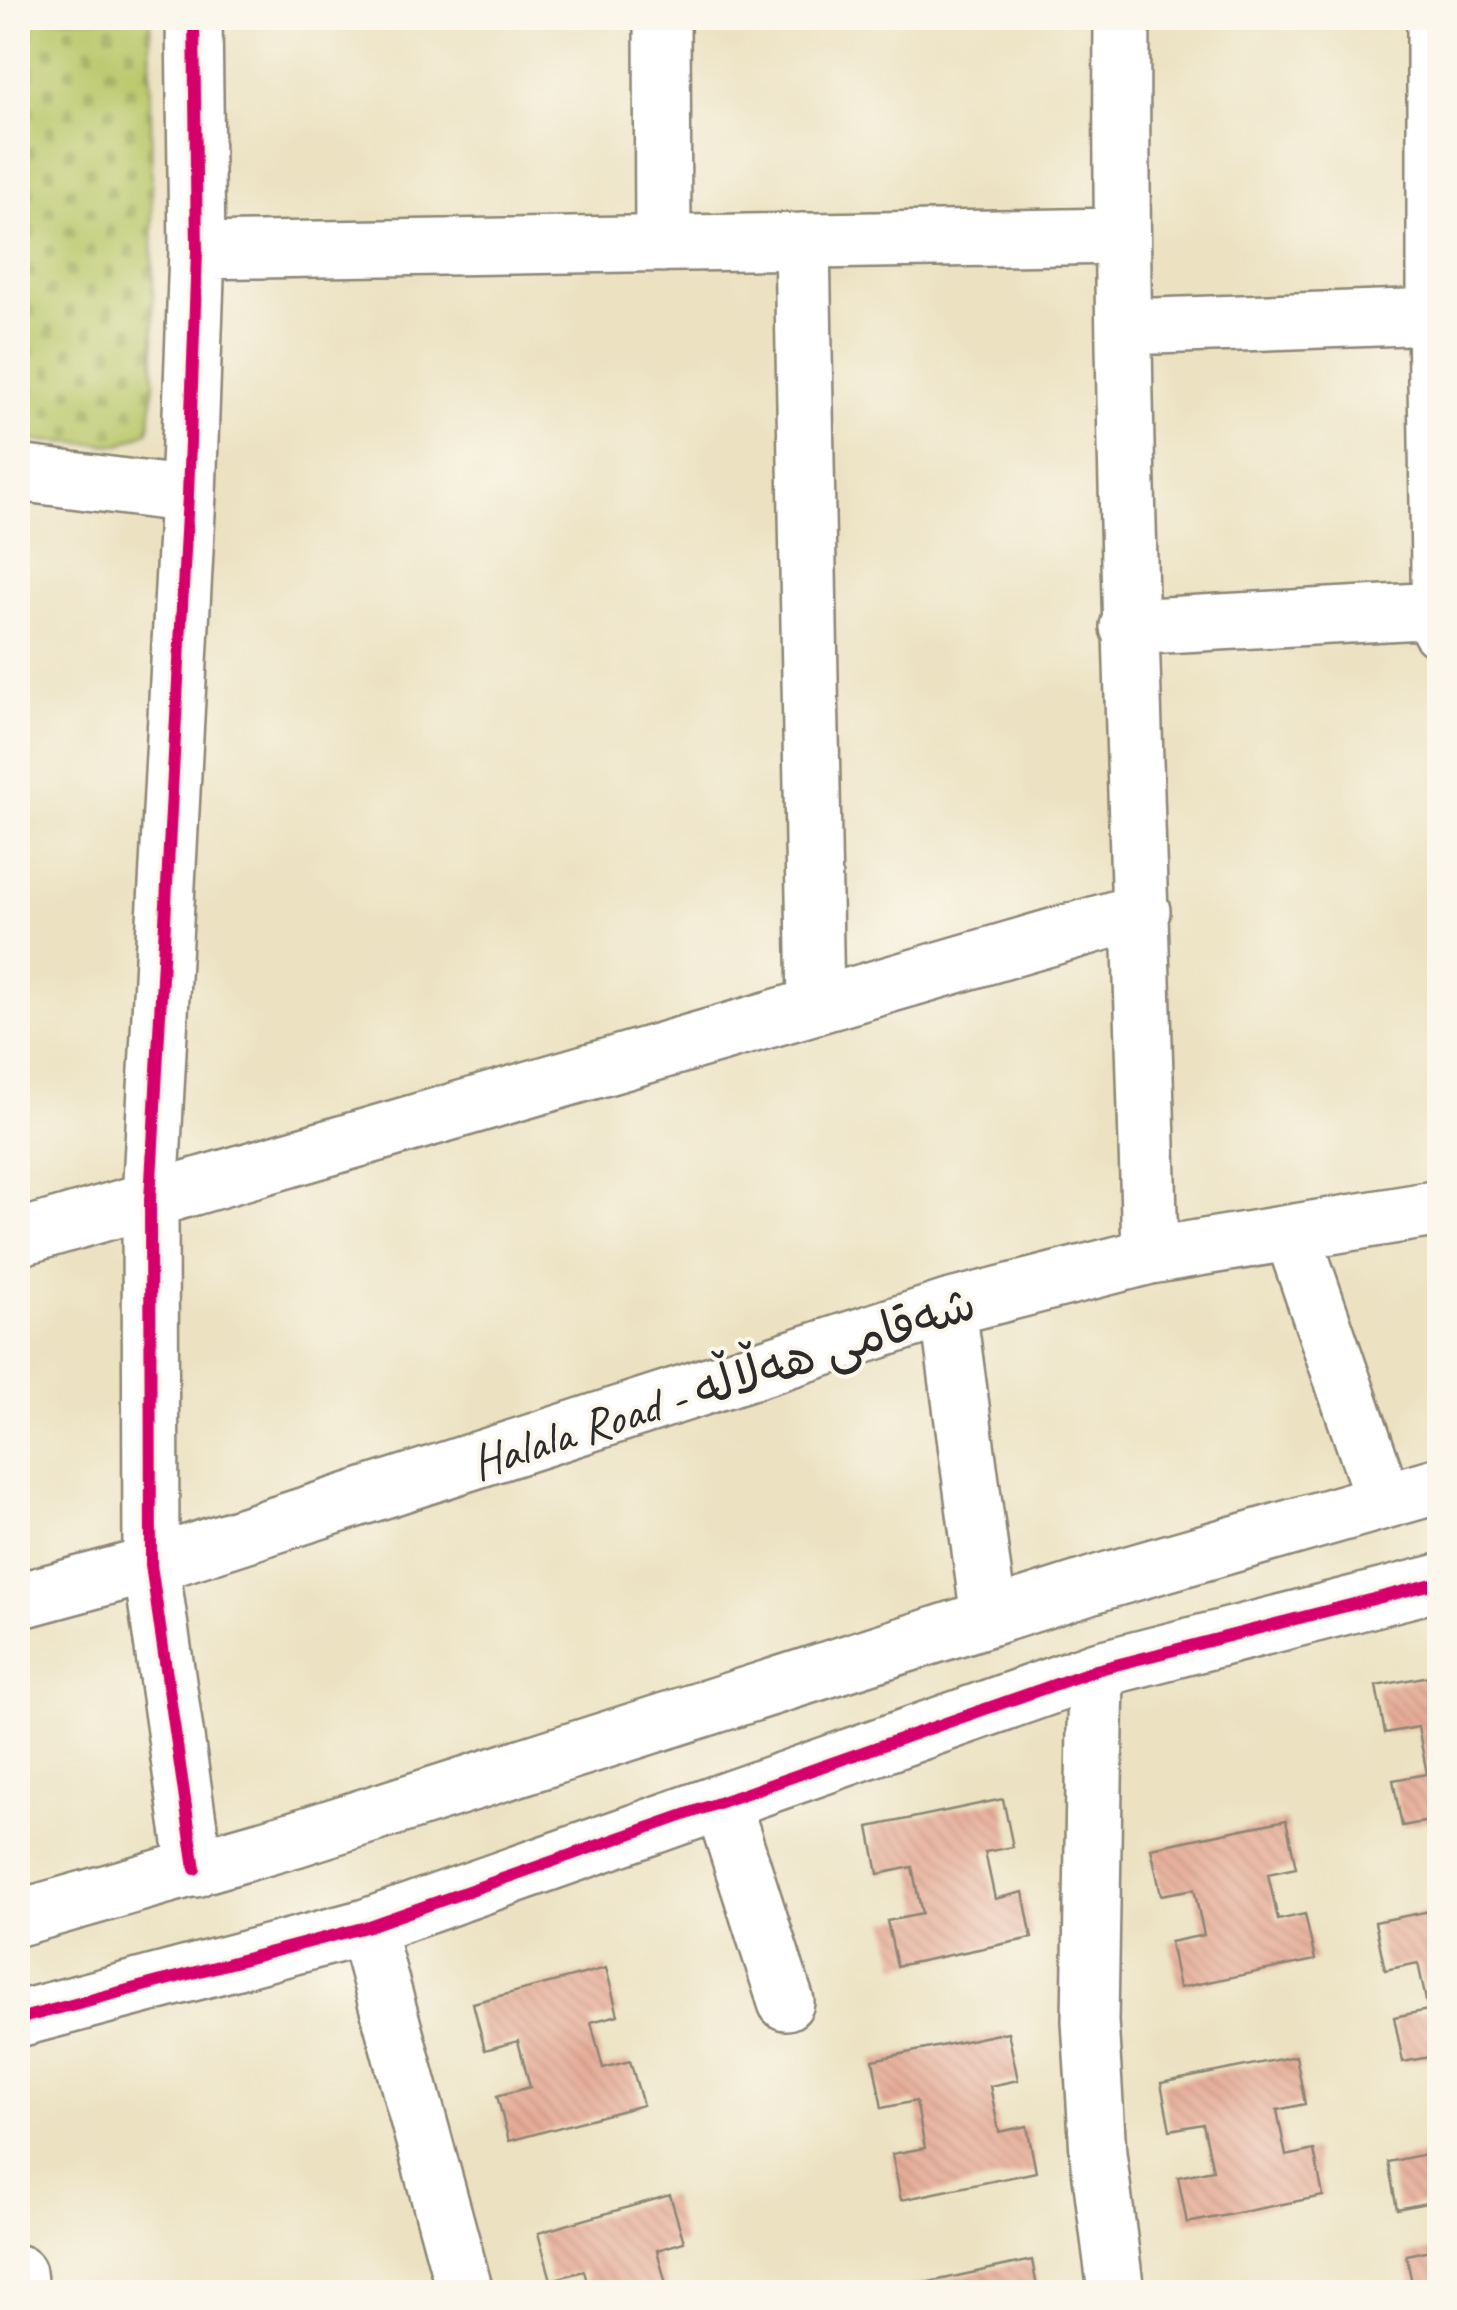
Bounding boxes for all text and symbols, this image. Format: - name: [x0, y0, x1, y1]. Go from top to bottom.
- street label: Halala Road - شەقامی هەڵاڵە: [462, 1269, 983, 1494]

